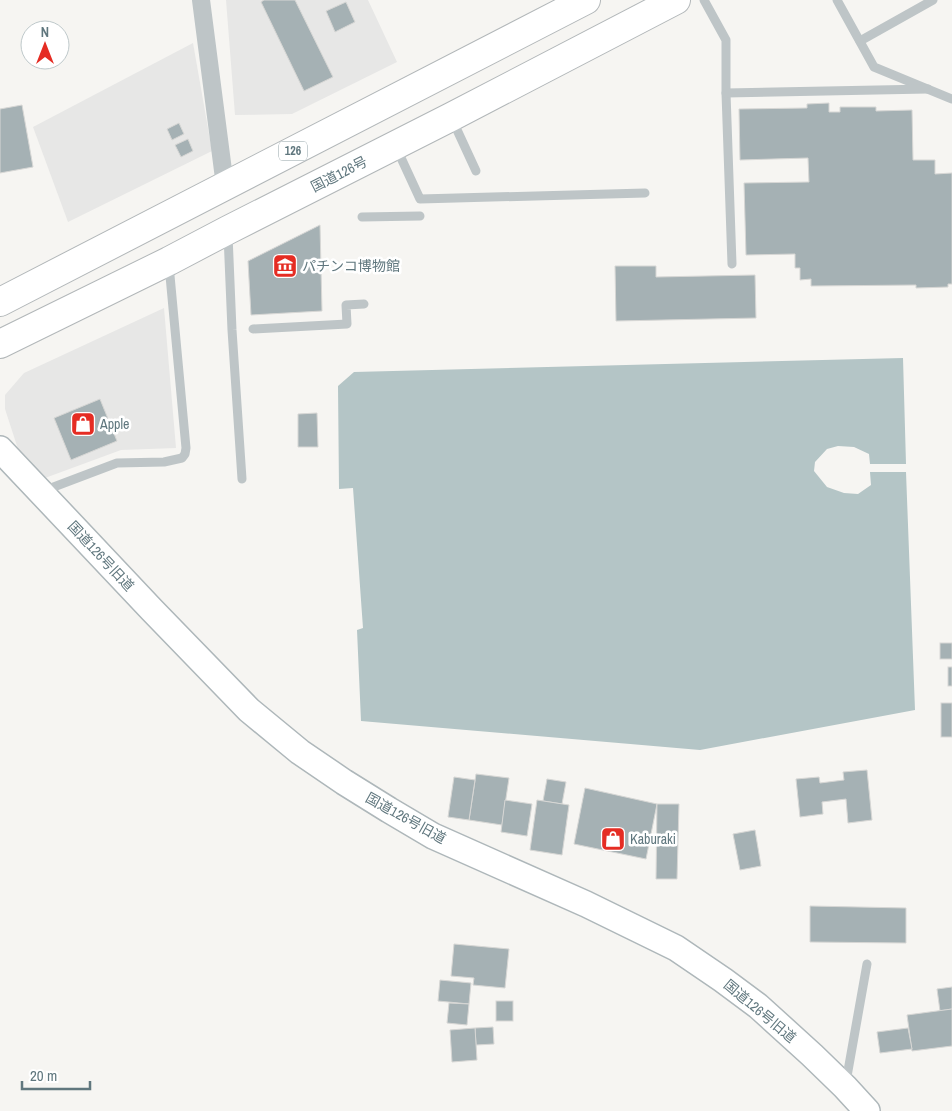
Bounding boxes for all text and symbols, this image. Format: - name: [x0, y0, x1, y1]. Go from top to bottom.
- north arrow: [20, 20, 70, 70]
- text: N: [41, 23, 49, 41]
- road number: 126: [279, 142, 307, 160]
- street label: 国道126号: [308, 152, 370, 196]
- museum icon: パチンコ博物館: [272, 253, 298, 279]
- place label: パチンコ博物館: [302, 257, 400, 275]
- shop icon: Apple: [70, 411, 96, 437]
- place label: Apple: [99, 415, 129, 433]
- street label: 国道126号旧道: [64, 517, 138, 595]
- street label: 国道126号旧道: [363, 789, 449, 847]
- shop icon: Kaburaki: [600, 826, 626, 852]
- place label: Kaburaki: [630, 830, 676, 848]
- street label: 国道126号旧道: [720, 975, 800, 1047]
- scale bar: [22, 1058, 90, 1090]
- text: 20 m: [30, 1065, 57, 1086]

